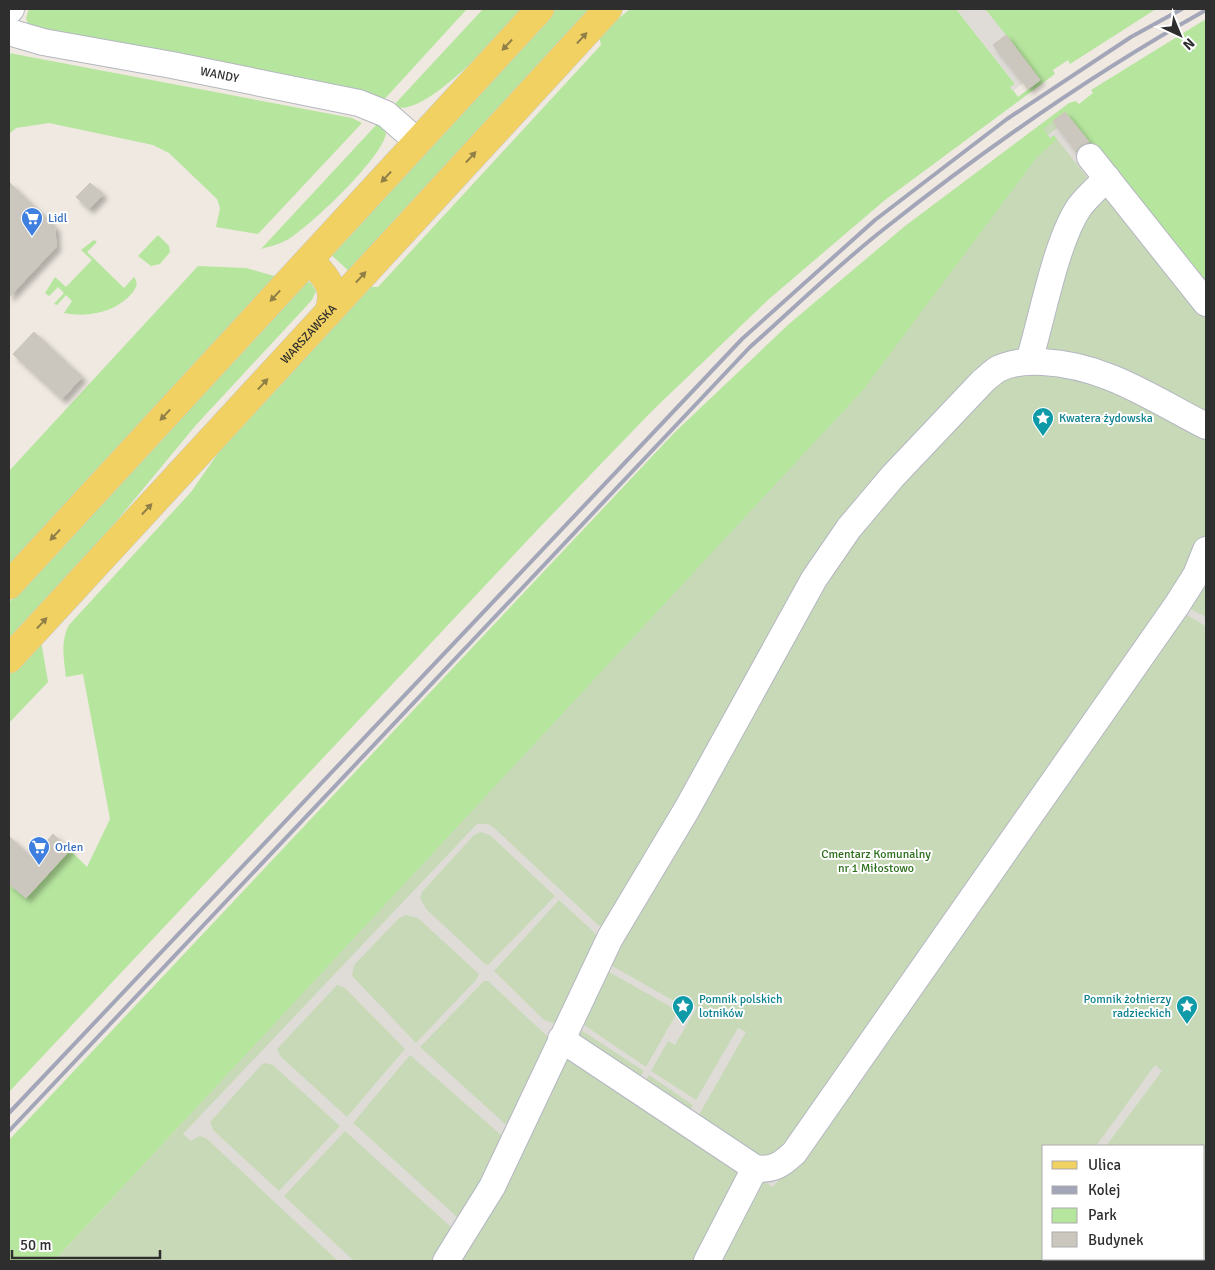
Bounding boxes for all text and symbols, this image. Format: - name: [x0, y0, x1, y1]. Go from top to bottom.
- north arrow: [1155, 10, 1205, 60]
- one-way arrow: [576, 31, 587, 44]
- text: N: [1179, 34, 1198, 53]
- one-way arrow: [501, 38, 513, 50]
- street label: WANDY: [199, 64, 240, 86]
- one-way arrow: [465, 152, 477, 164]
- one-way arrow: [380, 170, 392, 182]
- supermarket icon: Lidl: [20, 206, 44, 237]
- place label: Lidl: [48, 211, 68, 226]
- one-way arrow: [355, 271, 367, 283]
- one-way arrow: [269, 289, 281, 301]
- street label: WARSZAWSKA: [278, 301, 341, 367]
- one-way arrow: [257, 378, 269, 390]
- place icon: Kwatera żydowska: [1031, 406, 1055, 437]
- one-way arrow: [159, 408, 171, 420]
- place label: Kwatera żydowska: [1059, 411, 1153, 426]
- one-way arrow: [142, 502, 153, 515]
- one-way arrow: [49, 528, 61, 540]
- one-way arrow: [36, 618, 48, 630]
- supermarket icon: Orlen: [27, 835, 51, 866]
- place label: Orlen: [55, 840, 83, 855]
- park label: Cmentarz Komunalny nr 1 Miłostowo: [821, 847, 931, 876]
- place label: Pomnik polskich lotników: [699, 992, 783, 1021]
- place label: Pomnik żołnierzy radzieckich: [1084, 992, 1171, 1021]
- place icon: Pomnik polskich lotników: [671, 994, 695, 1025]
- place icon: Pomnik żołnierzy radzieckich: [1175, 994, 1199, 1025]
- legend: [1042, 1145, 1205, 1260]
- text: Ulica: [1088, 1156, 1121, 1174]
- text: Kolej: [1088, 1181, 1120, 1199]
- text: Park: [1088, 1206, 1117, 1224]
- scale bar: [12, 1228, 160, 1260]
- text: Budynek: [1088, 1231, 1144, 1249]
- text: 50 m: [20, 1236, 51, 1254]

